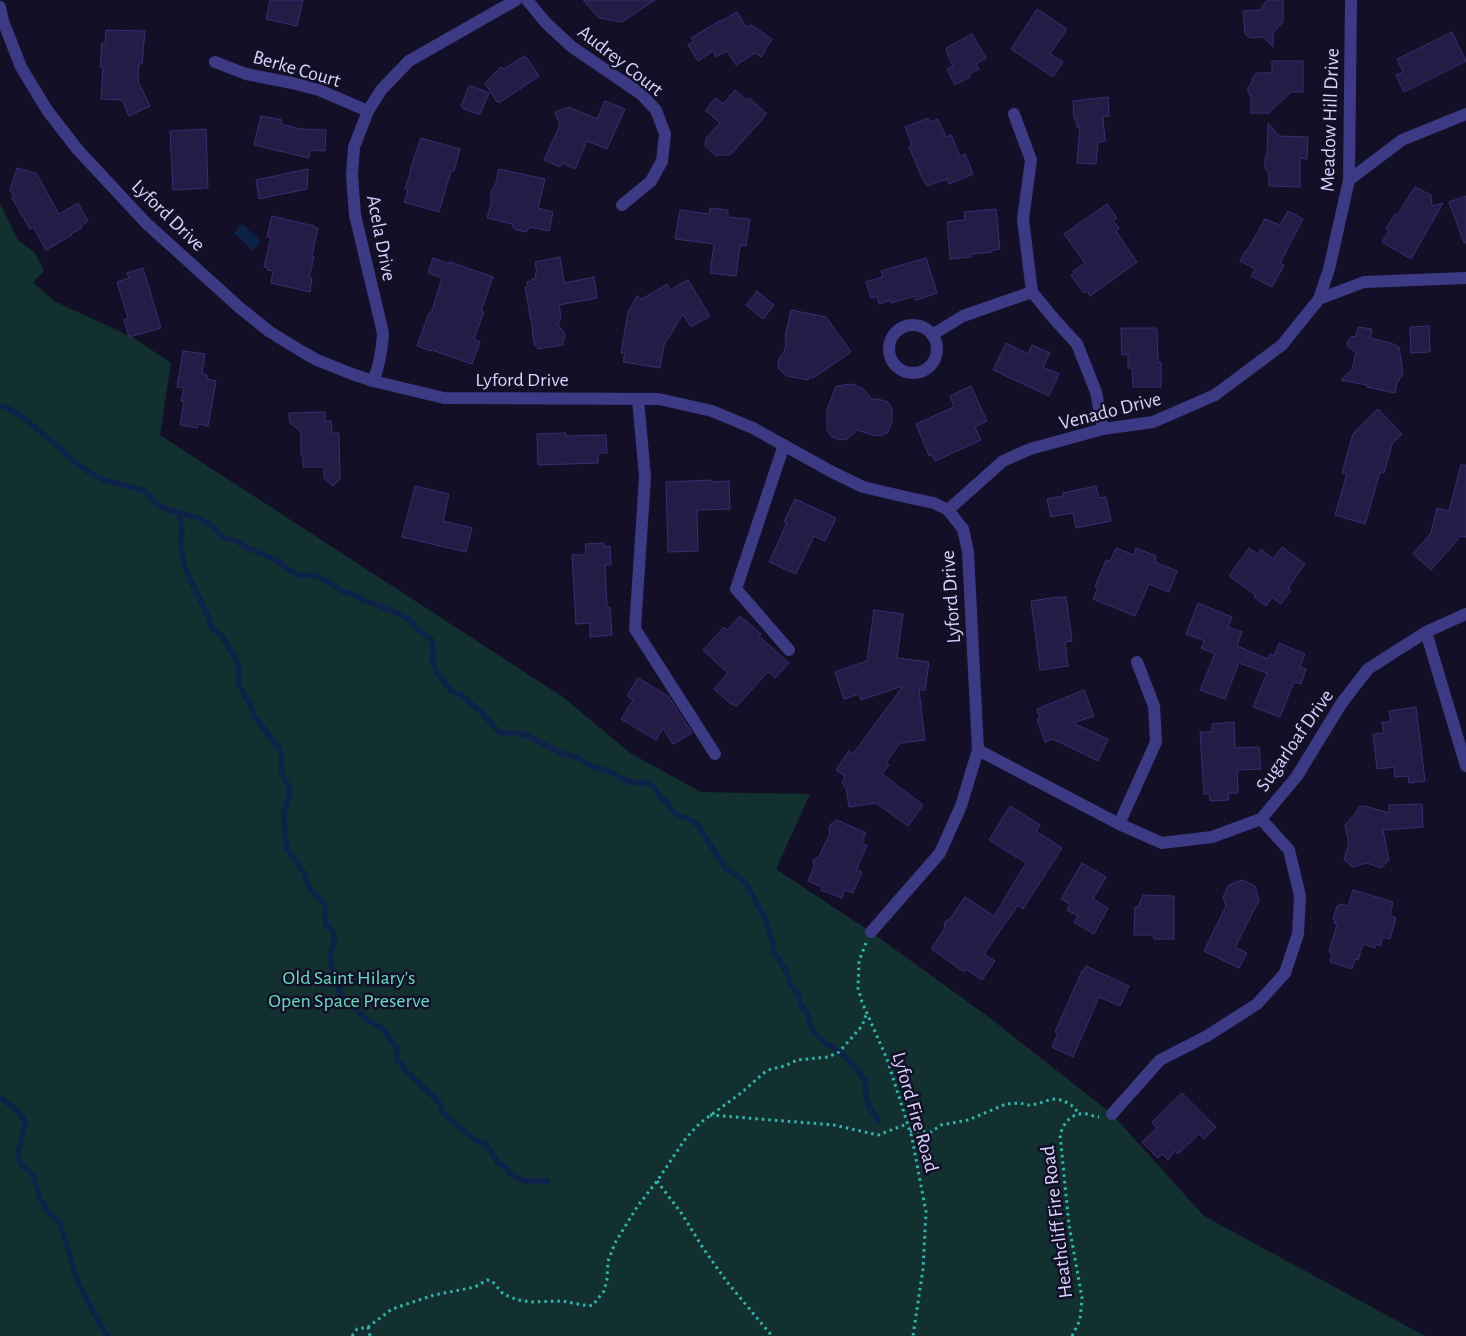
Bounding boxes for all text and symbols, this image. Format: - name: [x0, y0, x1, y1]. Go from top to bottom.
- street label: Audrey Court: [574, 22, 667, 100]
- street label: Berke Court: [251, 47, 343, 91]
- street label: Meadow Hill Drive: [1317, 48, 1343, 192]
- street label: Lyford Drive: [128, 176, 209, 255]
- street label: Acela Drive: [363, 193, 399, 283]
- street label: Lyford Drive: [475, 370, 569, 390]
- street label: Venado Drive: [1057, 389, 1163, 433]
- street label: Lyford Drive: [938, 550, 964, 644]
- street label: Sugarloaf Drive: [1252, 686, 1337, 795]
- park label: Old Saint Hilary's Open Space Preserve: [268, 968, 430, 1011]
- street label: Lyford Fire Road: [888, 1050, 942, 1175]
- street label: Heathcliff Fire Road: [1038, 1144, 1076, 1299]

